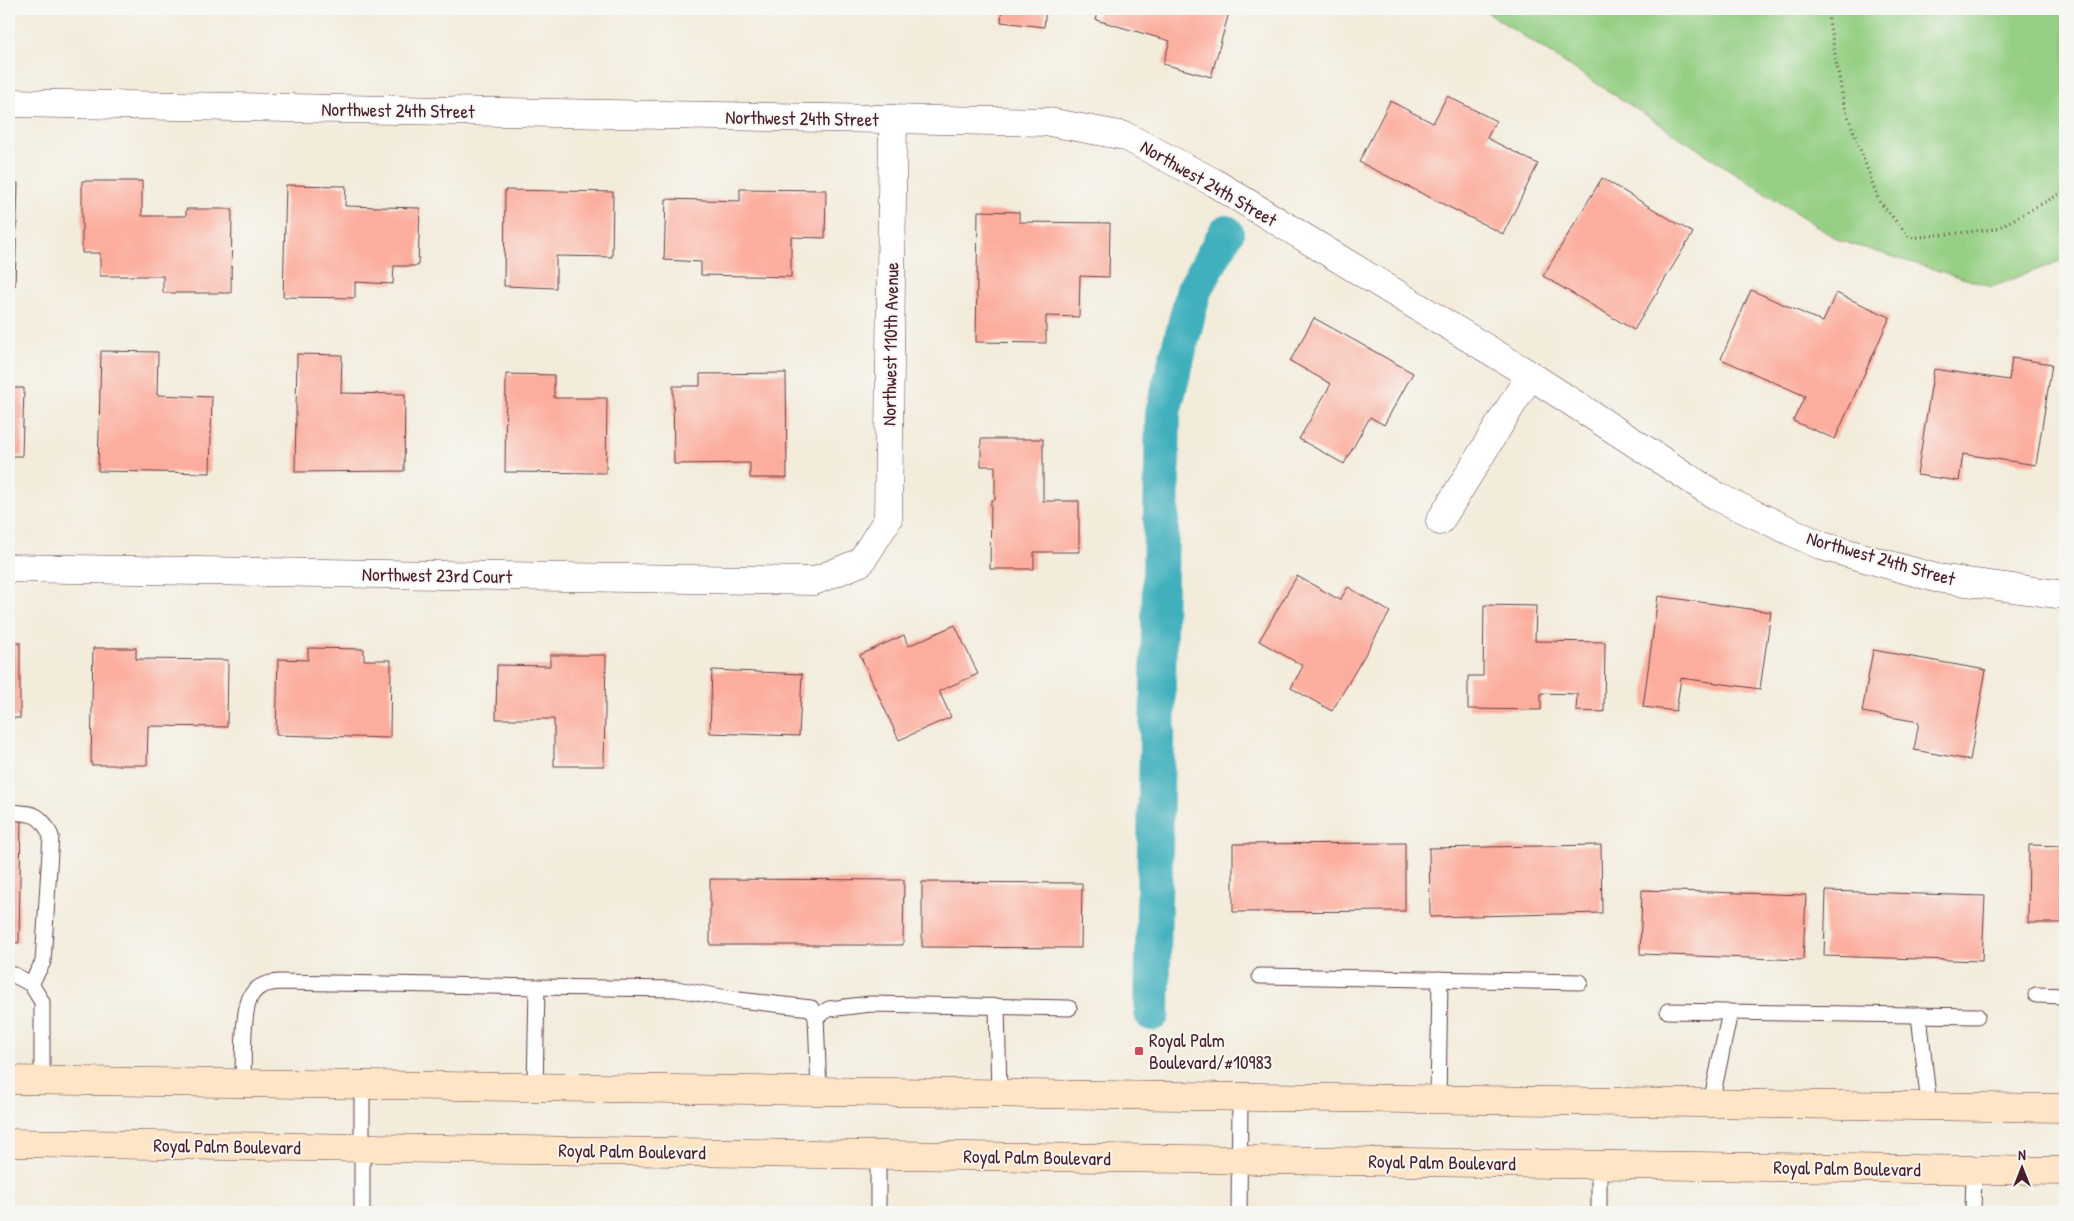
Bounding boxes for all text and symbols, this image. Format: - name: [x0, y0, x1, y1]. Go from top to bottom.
- street label: Northwest 24th Street: [321, 96, 475, 124]
- street label: Northwest 24th Street: [725, 104, 879, 132]
- street label: Northwest 24th Street: [1136, 133, 1282, 233]
- street label: Northwest 110th Avenue: [876, 262, 904, 426]
- street label: Northwest 24th Street: [1804, 524, 1959, 592]
- street label: Northwest 23rd Court: [362, 561, 513, 589]
- place label: Royal Palm Boulevard/#10983: [1149, 1027, 1272, 1075]
- marker: Royal Palm Boulevard/#10983: [1133, 1045, 1145, 1057]
- street label: Royal Palm Boulevard: [153, 1132, 302, 1160]
- street label: Royal Palm Boulevard: [558, 1137, 707, 1165]
- street label: Royal Palm Boulevard: [963, 1143, 1112, 1171]
- north arrow: [1996, 1144, 2046, 1194]
- text: N: [2018, 1145, 2026, 1164]
- street label: Royal Palm Boulevard: [1368, 1148, 1517, 1176]
- street label: Royal Palm Boulevard: [1773, 1154, 1922, 1182]

